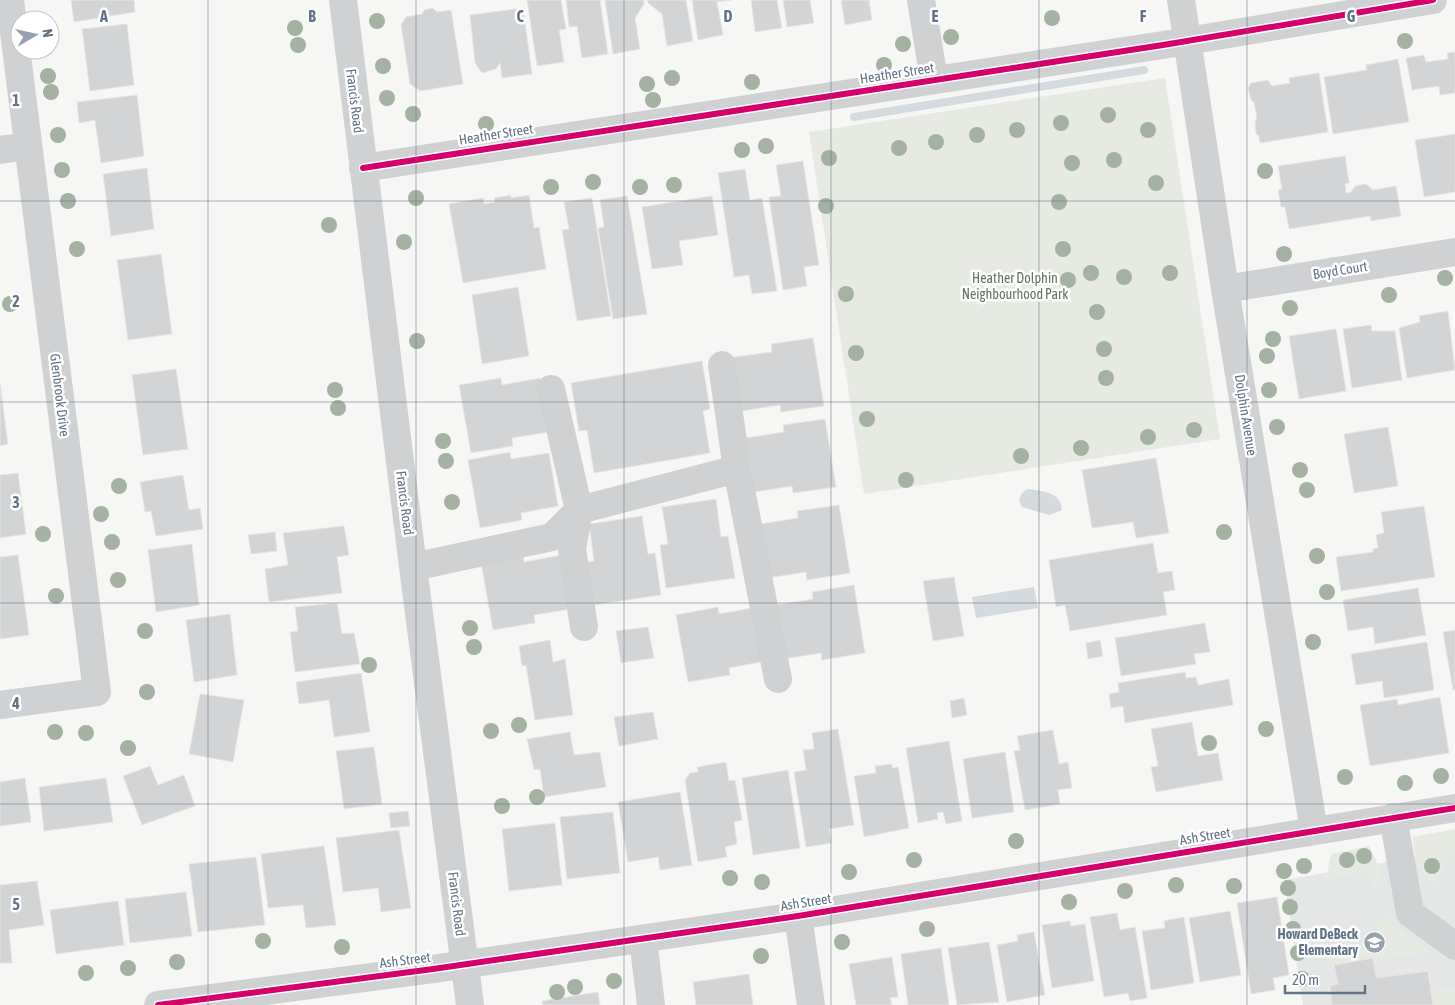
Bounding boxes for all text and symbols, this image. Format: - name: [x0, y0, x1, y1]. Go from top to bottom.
- text: A: [99, 7, 108, 25]
- text: B: [308, 7, 316, 25]
- text: C: [516, 7, 524, 25]
- text: D: [724, 7, 733, 25]
- text: E: [932, 7, 939, 25]
- text: F: [1140, 7, 1147, 25]
- text: G: [1347, 7, 1356, 25]
- north arrow: [10, 10, 60, 60]
- text: N: [39, 28, 56, 38]
- street label: Heather Street: [859, 59, 935, 87]
- street label: Francis Road: [343, 68, 367, 134]
- text: 1: [12, 91, 20, 109]
- street label: Heather Street: [458, 120, 534, 148]
- street label: Boyd Court: [1312, 258, 1368, 282]
- park label: Heather Dolphin Neighbourhood Park: [962, 270, 1068, 302]
- text: 2: [12, 292, 20, 310]
- street label: Glenbrook Drive: [47, 353, 73, 437]
- street label: Dolphin Avenue: [1232, 373, 1260, 457]
- street label: Francis Road: [393, 470, 417, 536]
- text: 3: [12, 493, 20, 511]
- text: 4: [11, 694, 20, 712]
- street label: Ash Street: [1178, 824, 1232, 848]
- street label: Francis Road: [445, 871, 469, 937]
- street label: Ash Street: [779, 890, 833, 914]
- text: 5: [12, 895, 20, 913]
- place label: Howard DeBeck Elementary: [1278, 926, 1359, 958]
- school or university icon: Howard DeBeck Elementary: [1362, 930, 1386, 954]
- street label: Ash Street: [379, 949, 431, 971]
- scale bar: [1285, 962, 1365, 994]
- text: 20 m: [1292, 971, 1319, 988]

